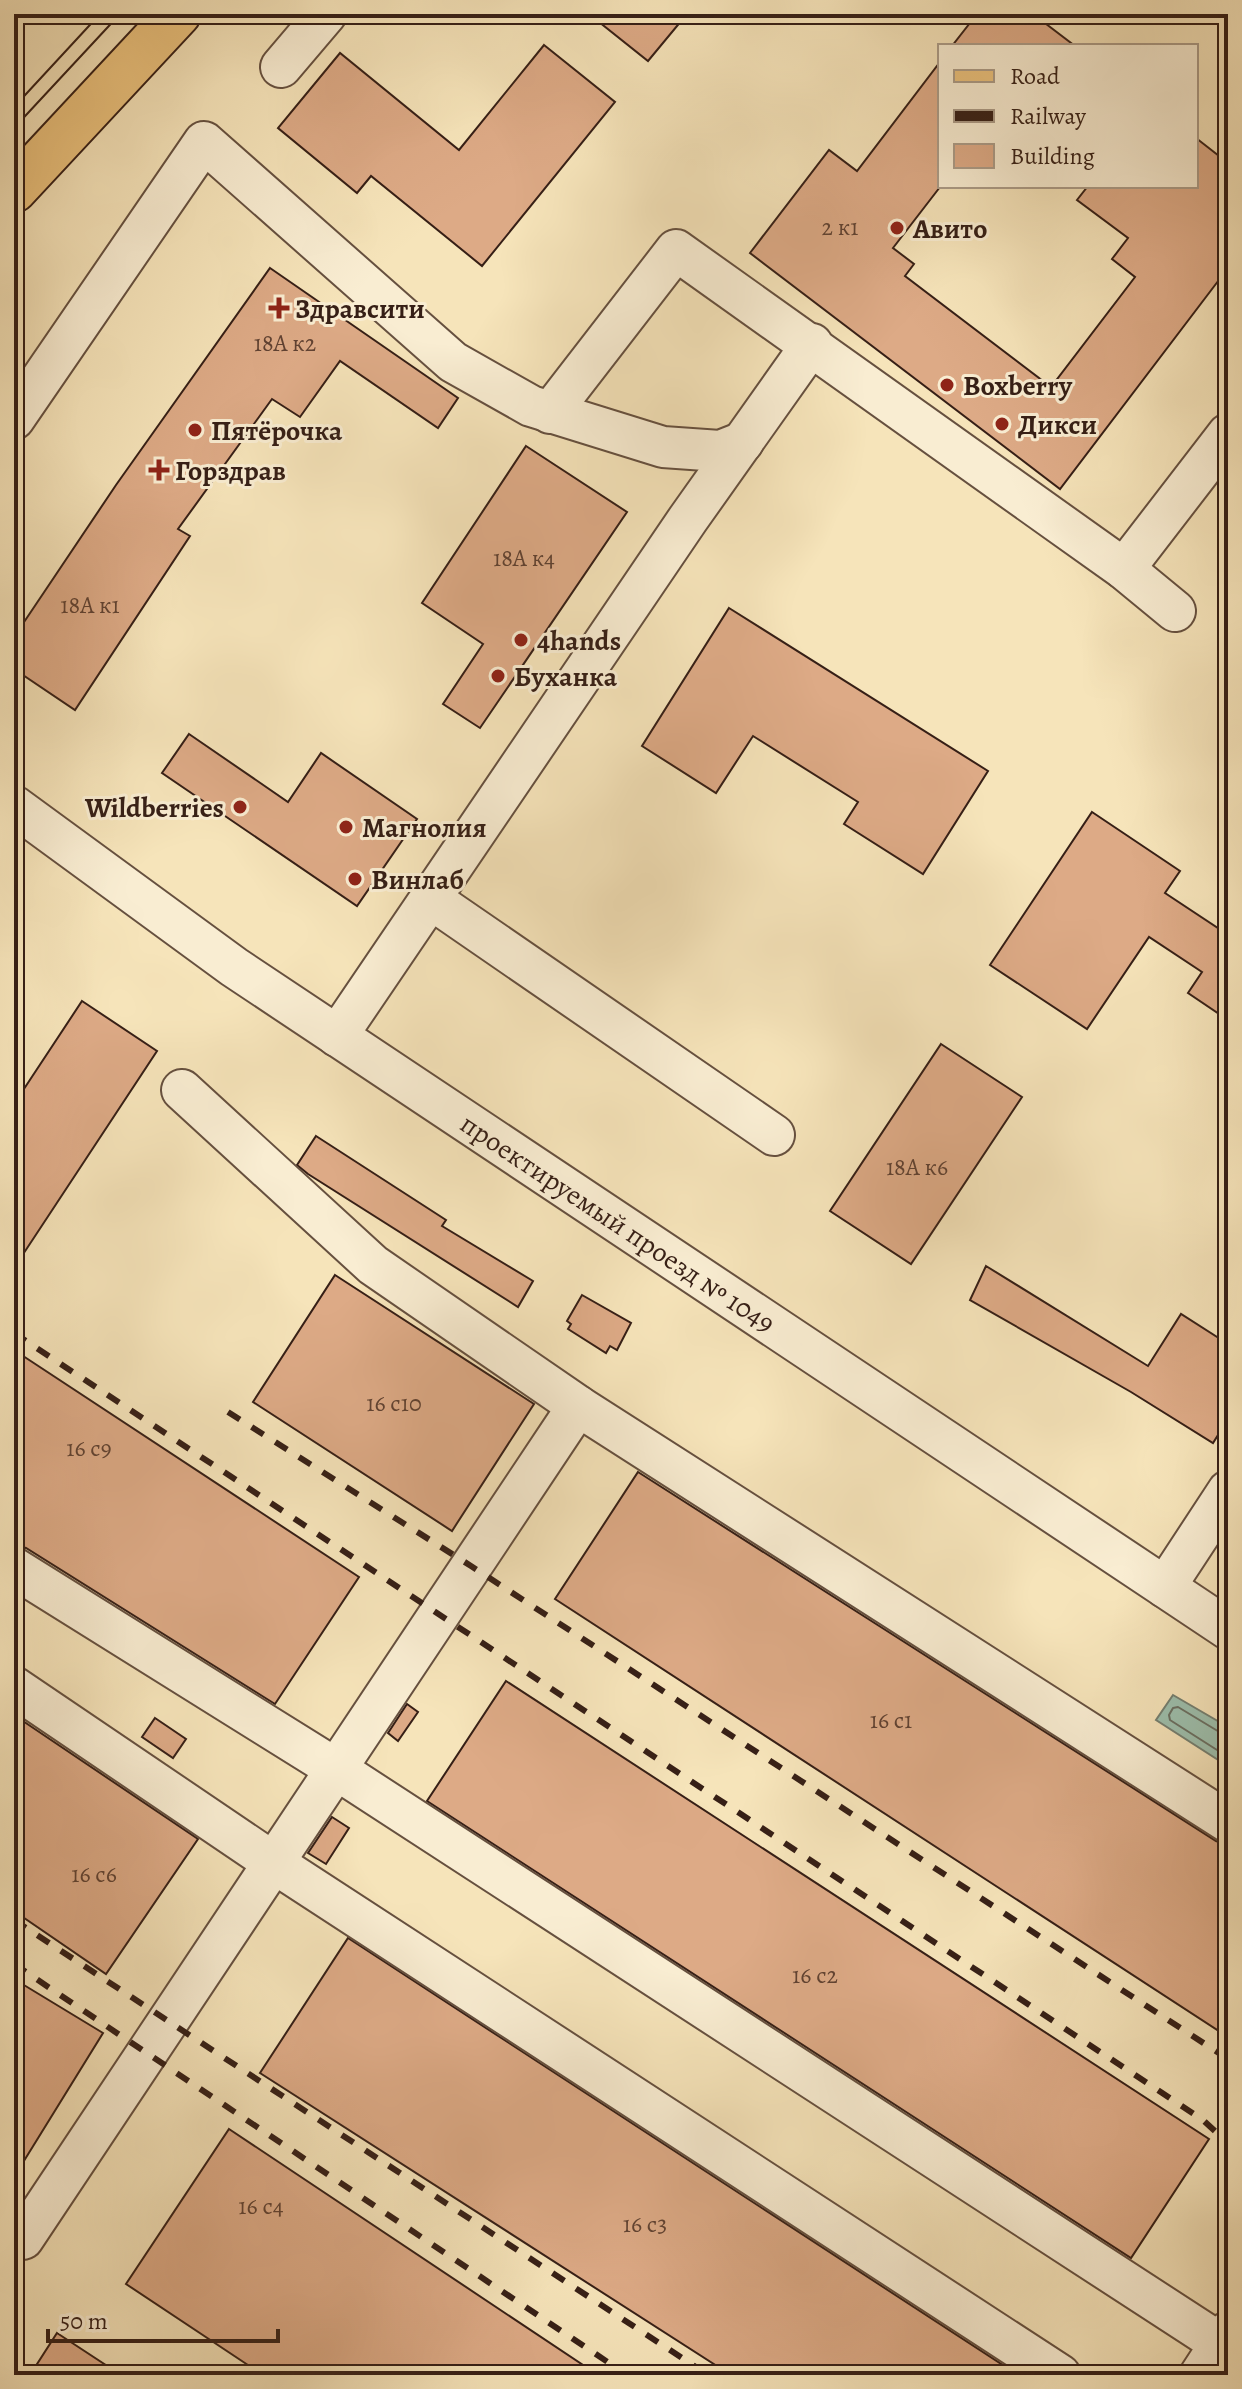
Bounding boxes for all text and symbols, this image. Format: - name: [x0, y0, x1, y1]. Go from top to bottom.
- legend: [938, 44, 1198, 188]
- text: Road: [1010, 60, 1060, 92]
- text: Railway: [1010, 100, 1086, 132]
- text: Building: [1010, 140, 1095, 172]
- place label: Авито: [912, 210, 987, 248]
- house number: 2 к1: [822, 211, 858, 243]
- marker: Авито: [888, 219, 906, 237]
- place label: Здравсити: [295, 290, 425, 328]
- marker: Здравсити: [270, 299, 288, 317]
- house number: 18А к2: [254, 327, 316, 359]
- place label: Boxberry: [963, 367, 1073, 405]
- marker: Boxberry: [938, 376, 956, 394]
- place label: Дикси: [1018, 406, 1097, 444]
- place label: Пятёрочка: [211, 412, 343, 450]
- marker: Дикси: [993, 415, 1011, 433]
- marker: Пятёрочка: [186, 421, 204, 439]
- place label: Горздрав: [175, 452, 286, 490]
- marker: Горздрав: [150, 461, 168, 479]
- house number: 18А к4: [493, 542, 555, 574]
- house number: 18А к1: [60, 589, 120, 621]
- place label: 4hands: [537, 622, 621, 660]
- marker: 4hands: [512, 631, 530, 649]
- place label: Буханка: [514, 658, 618, 696]
- marker: Буханка: [489, 667, 507, 685]
- place label: Wildberries: [84, 789, 224, 827]
- marker: Wildberries: [231, 798, 249, 816]
- place label: Магнолия: [362, 809, 487, 847]
- marker: Магнолия: [337, 818, 355, 836]
- place label: Винлаб: [371, 861, 464, 899]
- marker: Винлаб: [346, 870, 364, 888]
- street label: проектируемый проезд № 1049: [453, 1105, 782, 1342]
- house number: 18А к6: [886, 1151, 948, 1183]
- house number: 16 с10: [366, 1387, 422, 1419]
- house number: 16 с9: [66, 1432, 112, 1464]
- house number: 16 с1: [870, 1704, 912, 1736]
- house number: 16 с6: [71, 1858, 117, 1890]
- house number: 16 с2: [792, 1959, 838, 1991]
- house number: 16 с4: [238, 2190, 284, 2222]
- house number: 16 с3: [623, 2208, 667, 2240]
- scale bar: [48, 2293, 278, 2343]
- text: 50 m: [60, 2305, 108, 2337]

